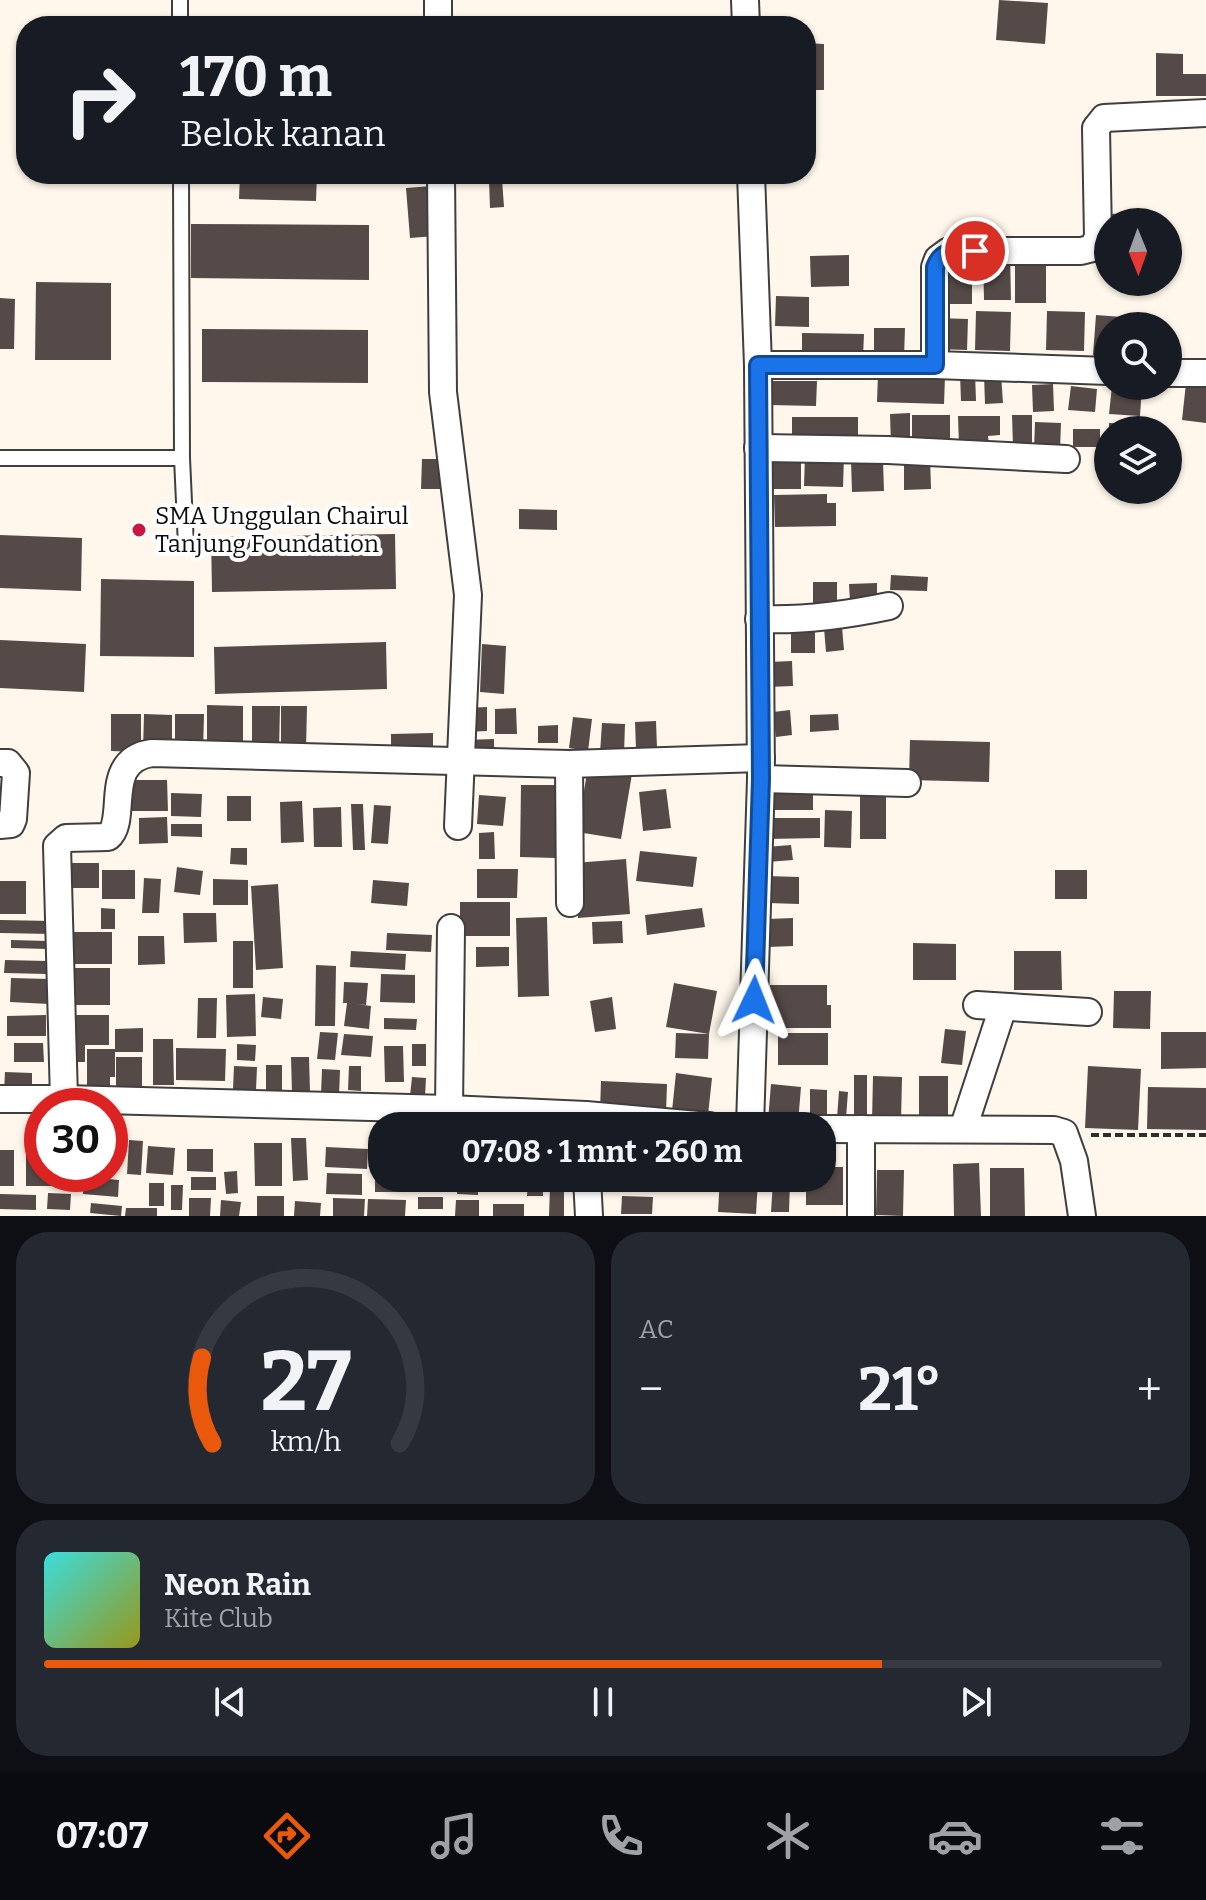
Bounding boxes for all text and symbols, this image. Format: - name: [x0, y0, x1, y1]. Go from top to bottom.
- text: 170 m: [180, 44, 332, 111]
- icon: right: [48, 48, 152, 152]
- text: Belok kanan: [180, 112, 386, 156]
- north arrow: [1094, 208, 1182, 296]
- map controls: [1094, 208, 1182, 504]
- pin: [941, 217, 1009, 285]
- icon: arrive: [953, 229, 997, 273]
- button: search: [1094, 312, 1182, 400]
- button: layers: [1094, 416, 1182, 504]
- place label: SMA Unggulan Chairul Tanjung Foundation: [155, 502, 409, 558]
- marker: SMA Unggulan Chairul Tanjung Foundation: [130, 521, 148, 539]
- position arrow: [712, 958, 796, 1042]
- speed limit sign: 30: [24, 1088, 128, 1192]
- text: 07:08 · 1 mnt · 260 m: [462, 1134, 742, 1170]
- text: AC: [639, 1314, 674, 1345]
- text: 27: [260, 1332, 351, 1432]
- text: 21°: [858, 1354, 942, 1426]
- text: −: [639, 1363, 663, 1416]
- text: +: [1137, 1363, 1162, 1416]
- text: km/h: [270, 1424, 341, 1459]
- text: Neon Rain: [164, 1567, 311, 1603]
- text: Kite Club: [164, 1603, 273, 1634]
- icon: previous: [208, 1680, 252, 1724]
- icon: pause: [581, 1680, 625, 1724]
- icon: next: [954, 1680, 998, 1724]
- icon: directions: [259, 1808, 315, 1864]
- icon: music: [426, 1808, 482, 1864]
- icon: phone: [593, 1808, 649, 1864]
- icon: climate: [760, 1808, 816, 1864]
- icon: car: [927, 1808, 983, 1864]
- icon: filters: [1094, 1808, 1150, 1864]
- text: 07:07: [56, 1814, 148, 1858]

